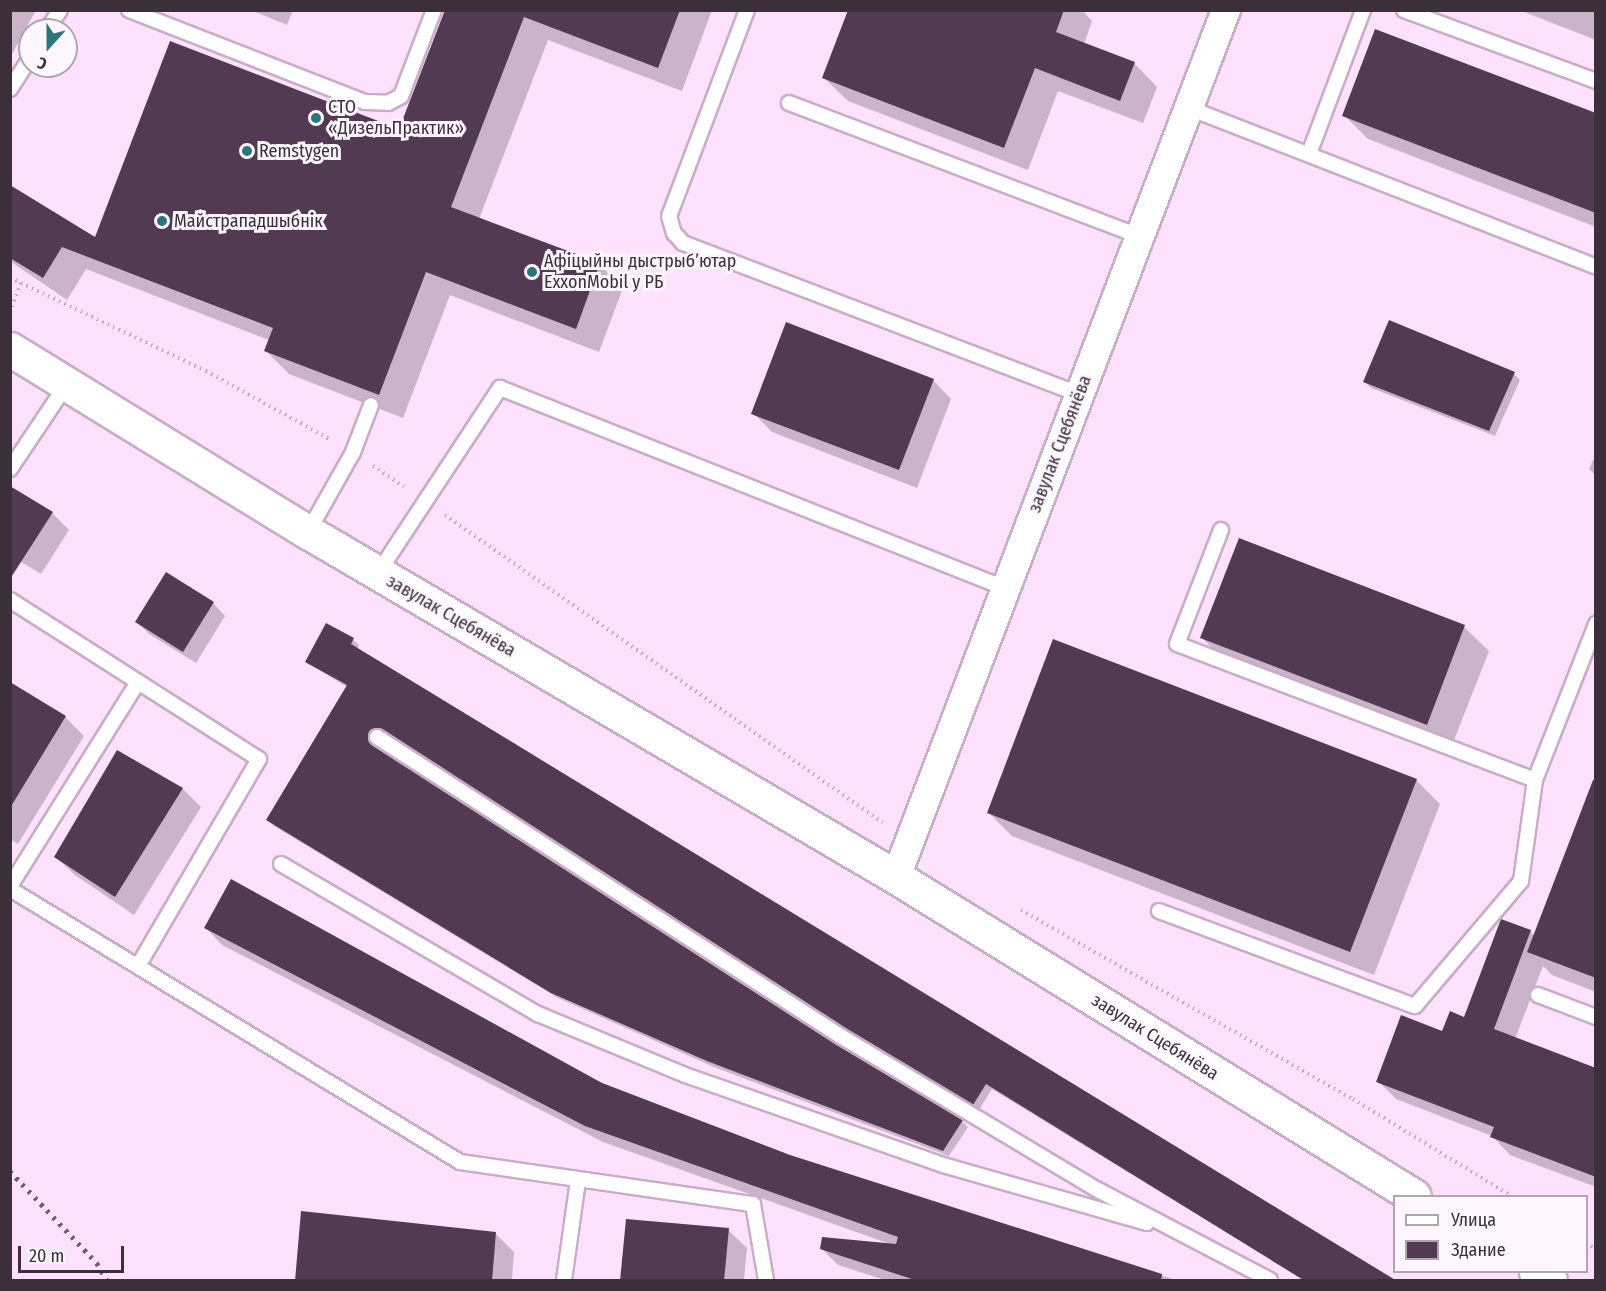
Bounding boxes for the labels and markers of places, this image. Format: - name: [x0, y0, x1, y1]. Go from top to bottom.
- place label: СТО «ДизельПрактик»: [328, 97, 464, 140]
- marker: СТО «ДизельПрактик»: [309, 111, 323, 125]
- place label: Remstygen: [259, 140, 339, 162]
- marker: Remstygen: [240, 144, 254, 158]
- place label: Майстрападшыбнік: [174, 210, 323, 232]
- marker: Майстрападшыбнік: [155, 214, 169, 228]
- place label: Афіцыйны дыстрыбʼютар ExxonMobil у РБ: [544, 251, 736, 294]
- marker: Афіцыйны дыстрыбʼютар ExxonMobil у РБ: [525, 265, 539, 279]

